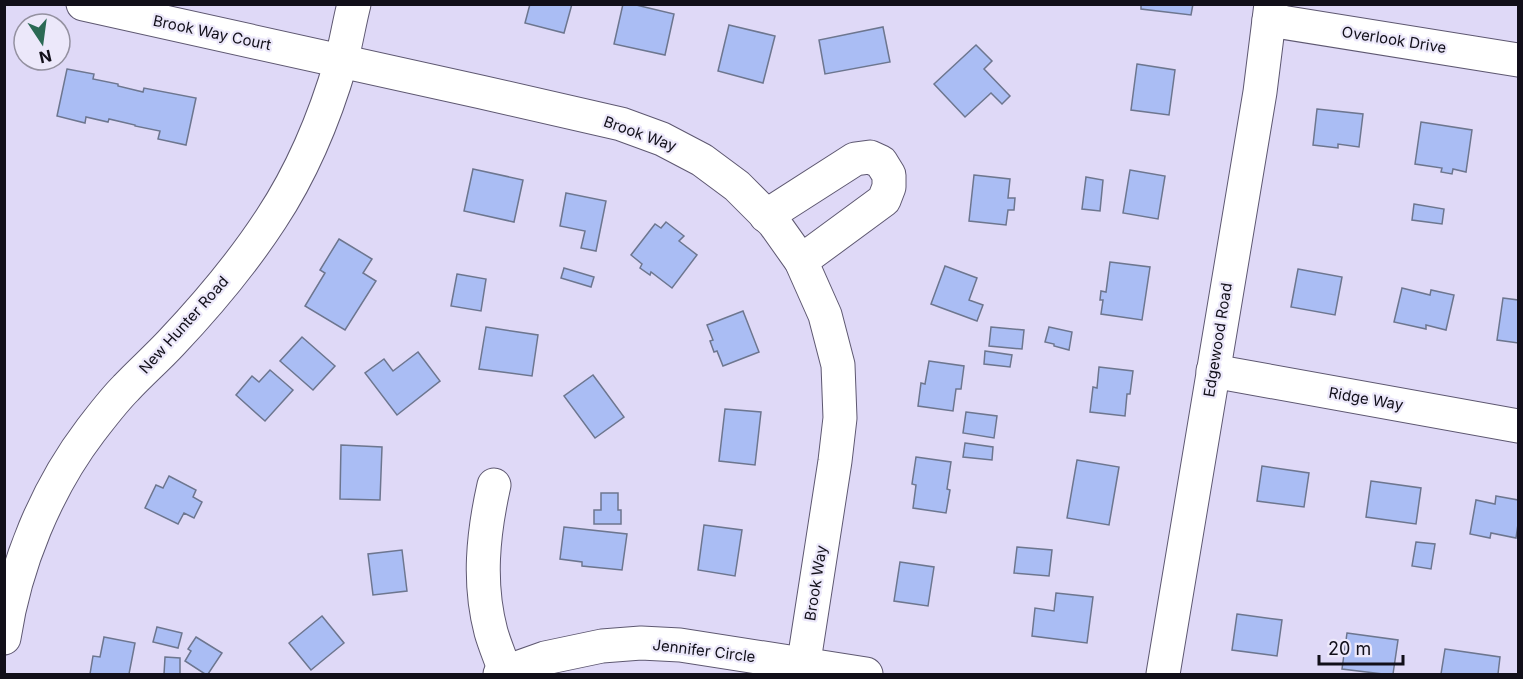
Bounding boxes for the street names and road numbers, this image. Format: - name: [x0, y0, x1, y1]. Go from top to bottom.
- street label: Brook Way Court: [151, 11, 273, 54]
- street label: Overlook Drive: [1340, 22, 1448, 57]
- street label: Brook Way: [601, 112, 680, 156]
- street label: New Hunter Road: [135, 272, 232, 377]
- street label: Edgewood Road: [1199, 281, 1236, 398]
- street label: Ridge Way: [1327, 383, 1405, 414]
- street label: Brook Way: [800, 543, 831, 622]
- street label: Jennifer Circle: [652, 635, 756, 666]

